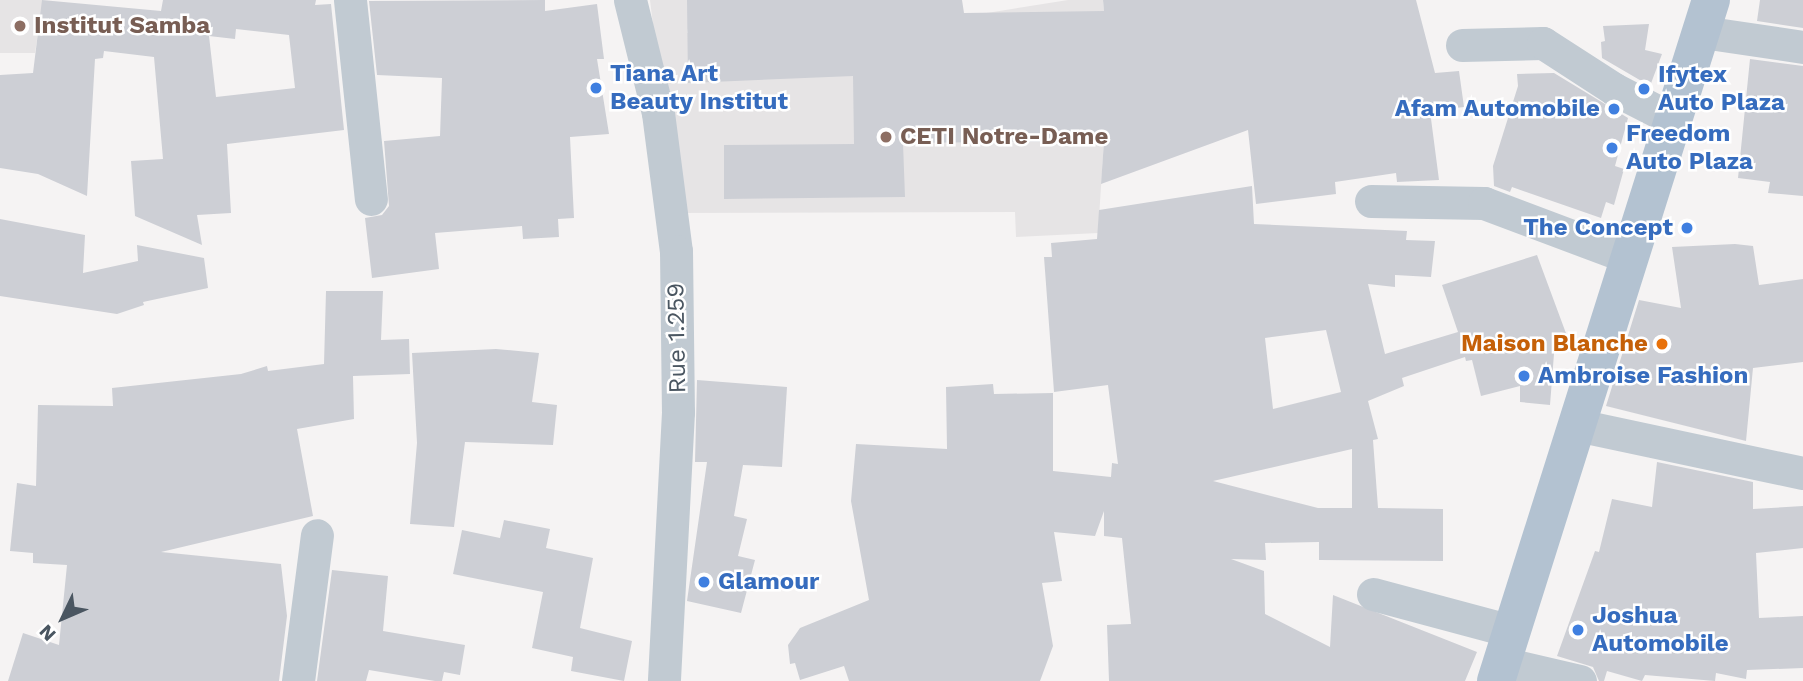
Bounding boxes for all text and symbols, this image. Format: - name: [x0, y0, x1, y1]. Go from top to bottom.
- place label: Institut Samba: [34, 12, 210, 40]
- marker: Institut Samba: [12, 18, 28, 34]
- place label: Tiana Art Beauty Institut: [610, 60, 788, 116]
- place label: Ifytex Auto Plaza: [1658, 61, 1785, 117]
- marker: Tiana Art Beauty Institut: [588, 80, 604, 96]
- marker: Ifytex Auto Plaza: [1636, 81, 1652, 97]
- place label: Afam Automobile: [1394, 95, 1600, 123]
- marker: Afam Automobile: [1606, 101, 1622, 117]
- place label: Freedom Auto Plaza: [1626, 120, 1753, 176]
- place label: CETI Notre-Dame: [900, 123, 1108, 151]
- marker: CETI Notre-Dame: [878, 129, 894, 145]
- marker: Freedom Auto Plaza: [1604, 140, 1620, 156]
- place label: The Concept: [1523, 214, 1673, 242]
- marker: The Concept: [1679, 220, 1695, 236]
- street label: Rue 1.259: [662, 282, 692, 394]
- place label: Maison Blanche: [1461, 330, 1648, 358]
- marker: Maison Blanche: [1654, 336, 1670, 352]
- place label: Ambroise Fashion: [1538, 362, 1748, 390]
- marker: Ambroise Fashion: [1516, 368, 1532, 384]
- place label: Glamour: [718, 568, 819, 596]
- marker: Glamour: [696, 574, 712, 590]
- north arrow: [28, 583, 98, 653]
- place label: Joshua Automobile: [1592, 602, 1729, 658]
- text: N: [34, 620, 61, 646]
- marker: Joshua Automobile: [1570, 622, 1586, 638]

